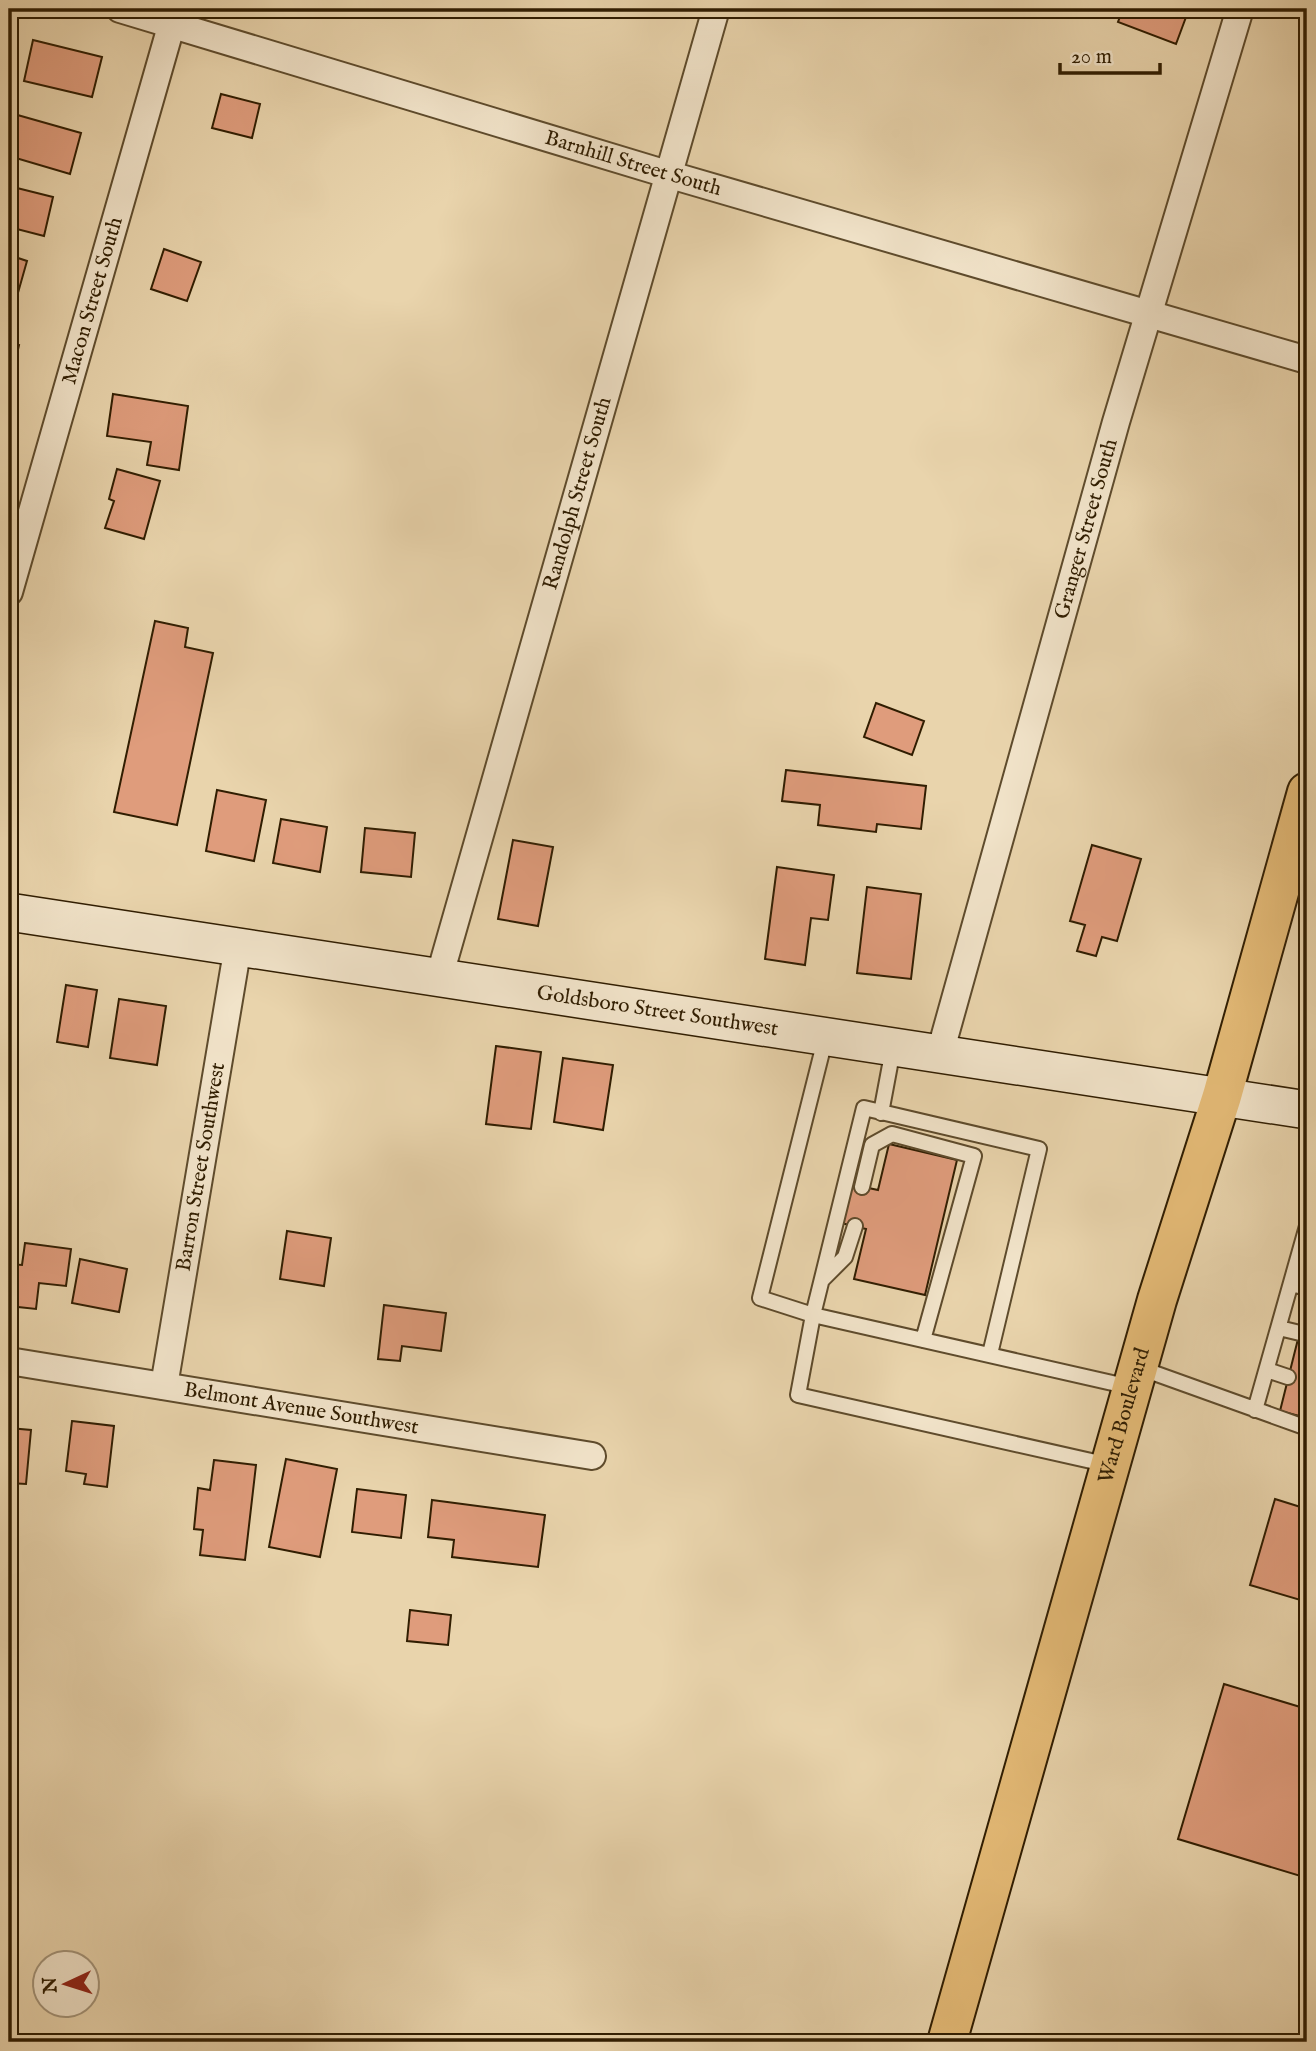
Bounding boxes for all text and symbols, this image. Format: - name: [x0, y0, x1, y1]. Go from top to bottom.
- scale bar: [1060, 32, 1160, 76]
- text: 20 m: [1071, 44, 1112, 71]
- street label: Barnhill Street South: [542, 124, 725, 203]
- street label: Macon Street South: [56, 214, 129, 388]
- street label: Randolph Street South: [537, 394, 618, 593]
- street label: Granger Street South: [1048, 436, 1124, 622]
- street label: Goldsboro Street Southwest: [535, 979, 780, 1043]
- street label: Barron Street Southwest: [170, 1061, 232, 1273]
- street label: Ward Boulevard: [1092, 1344, 1157, 1487]
- street label: Belmont Avenue Southwest: [182, 1376, 420, 1441]
- north arrow: [32, 1950, 102, 2020]
- text: N: [38, 1975, 64, 1995]

